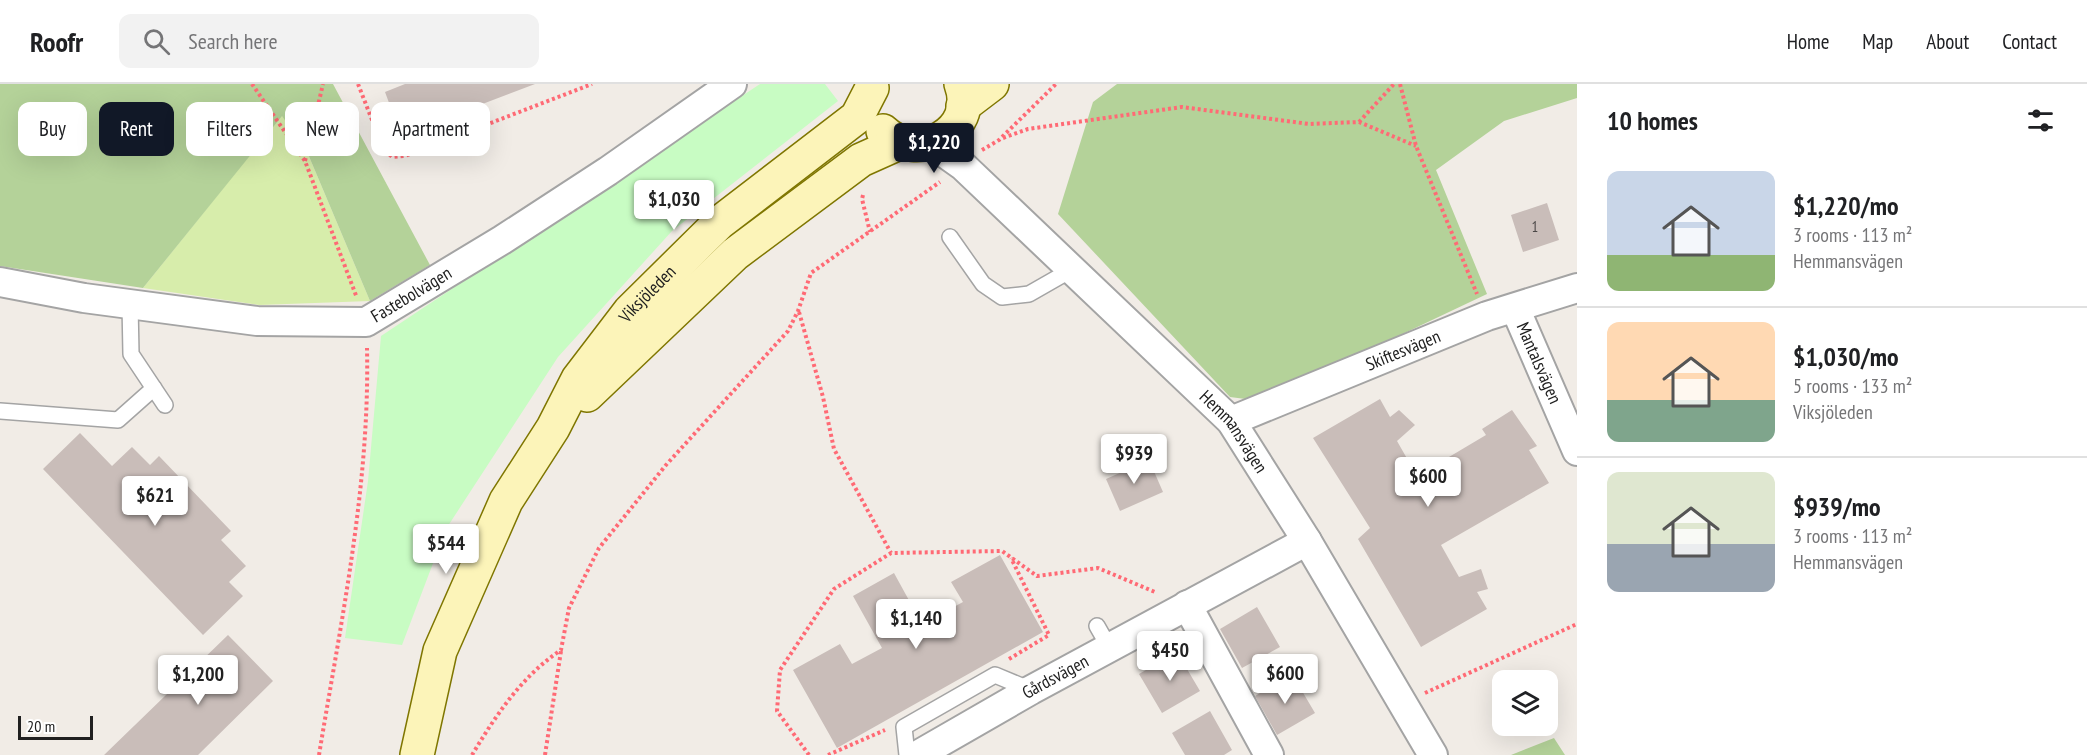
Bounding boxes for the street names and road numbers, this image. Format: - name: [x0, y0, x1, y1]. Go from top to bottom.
- street label: Viksjöleden: [613, 260, 680, 328]
- street label: Fastebolvägen: [367, 261, 456, 327]
- street label: Mantalsvägen: [1512, 319, 1567, 407]
- street label: Skiftesvägen: [1362, 324, 1444, 376]
- street label: Hemmansvägen: [1195, 385, 1273, 477]
- street label: Gårdsvägen: [1018, 649, 1092, 704]

